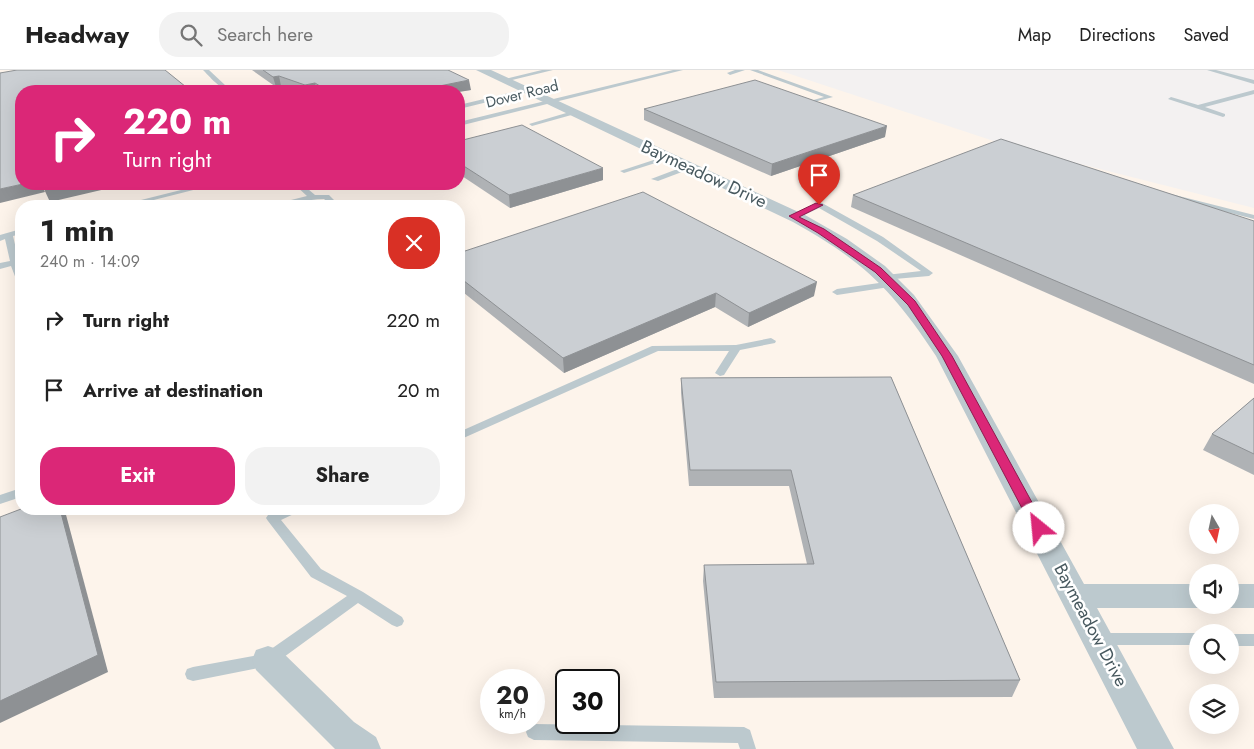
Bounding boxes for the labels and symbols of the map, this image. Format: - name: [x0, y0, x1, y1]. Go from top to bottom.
- street label: Dover Road: [483, 74, 561, 114]
- street label: Baymeadow Drive: [637, 133, 771, 215]
- pin: [798, 154, 840, 205]
- position arrow: [1012, 501, 1064, 553]
- north arrow: [1189, 504, 1239, 554]
- street label: Baymeadow Drive: [1048, 559, 1134, 691]
- speed limit sign: 30: [555, 669, 620, 734]

